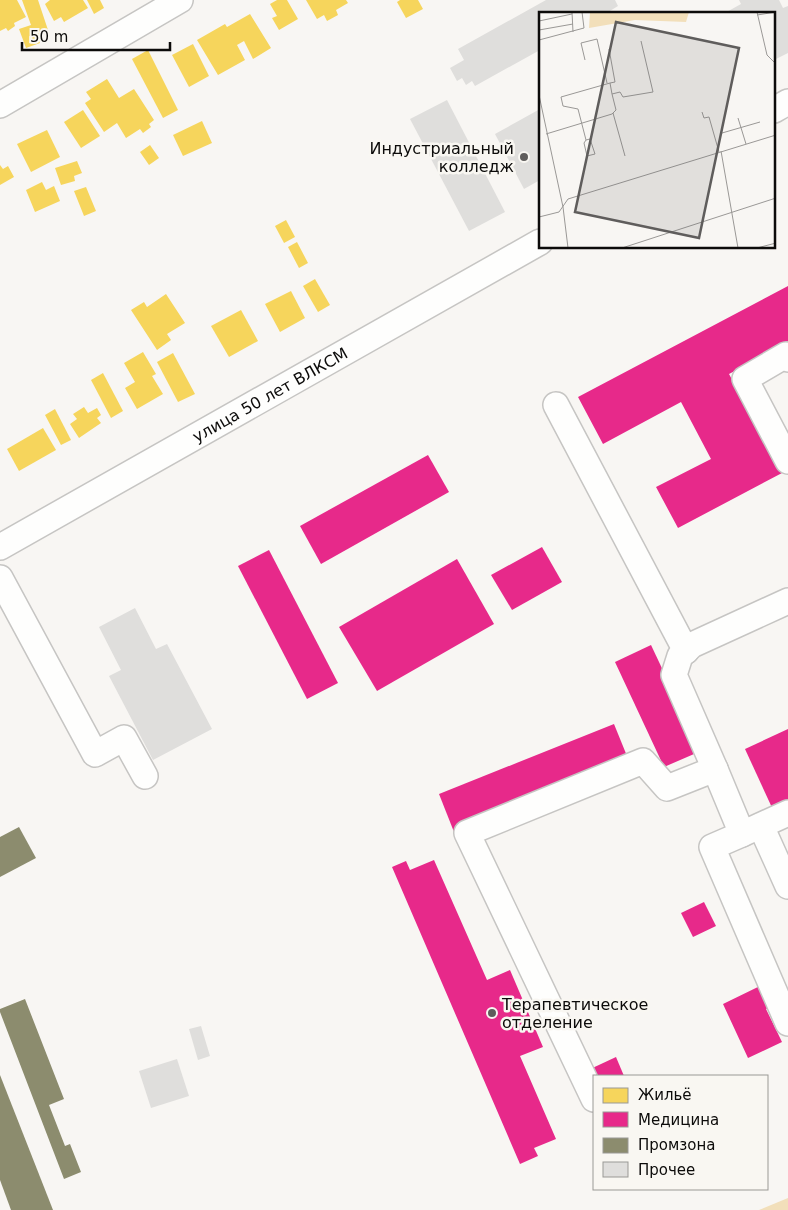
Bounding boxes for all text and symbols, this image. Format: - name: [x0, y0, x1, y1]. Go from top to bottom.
- inset map: [539, 12, 776, 249]
- scale bar: [22, 20, 170, 52]
- text: 50 m: [30, 28, 68, 46]
- place label: Индустриальный колледж: [369, 139, 514, 176]
- marker: Индустриальный колледж: [518, 151, 530, 163]
- street label: улица 50 лет ВЛКСМ: [189, 344, 351, 446]
- place label: Терапевтическое отделение: [501, 995, 648, 1032]
- marker: Терапевтическое отделение: [486, 1007, 498, 1019]
- legend: [593, 1075, 768, 1190]
- text: Жильё: [638, 1086, 692, 1104]
- text: Медицина: [638, 1111, 719, 1129]
- text: Промзона: [638, 1136, 715, 1154]
- text: Прочее: [638, 1161, 695, 1179]

